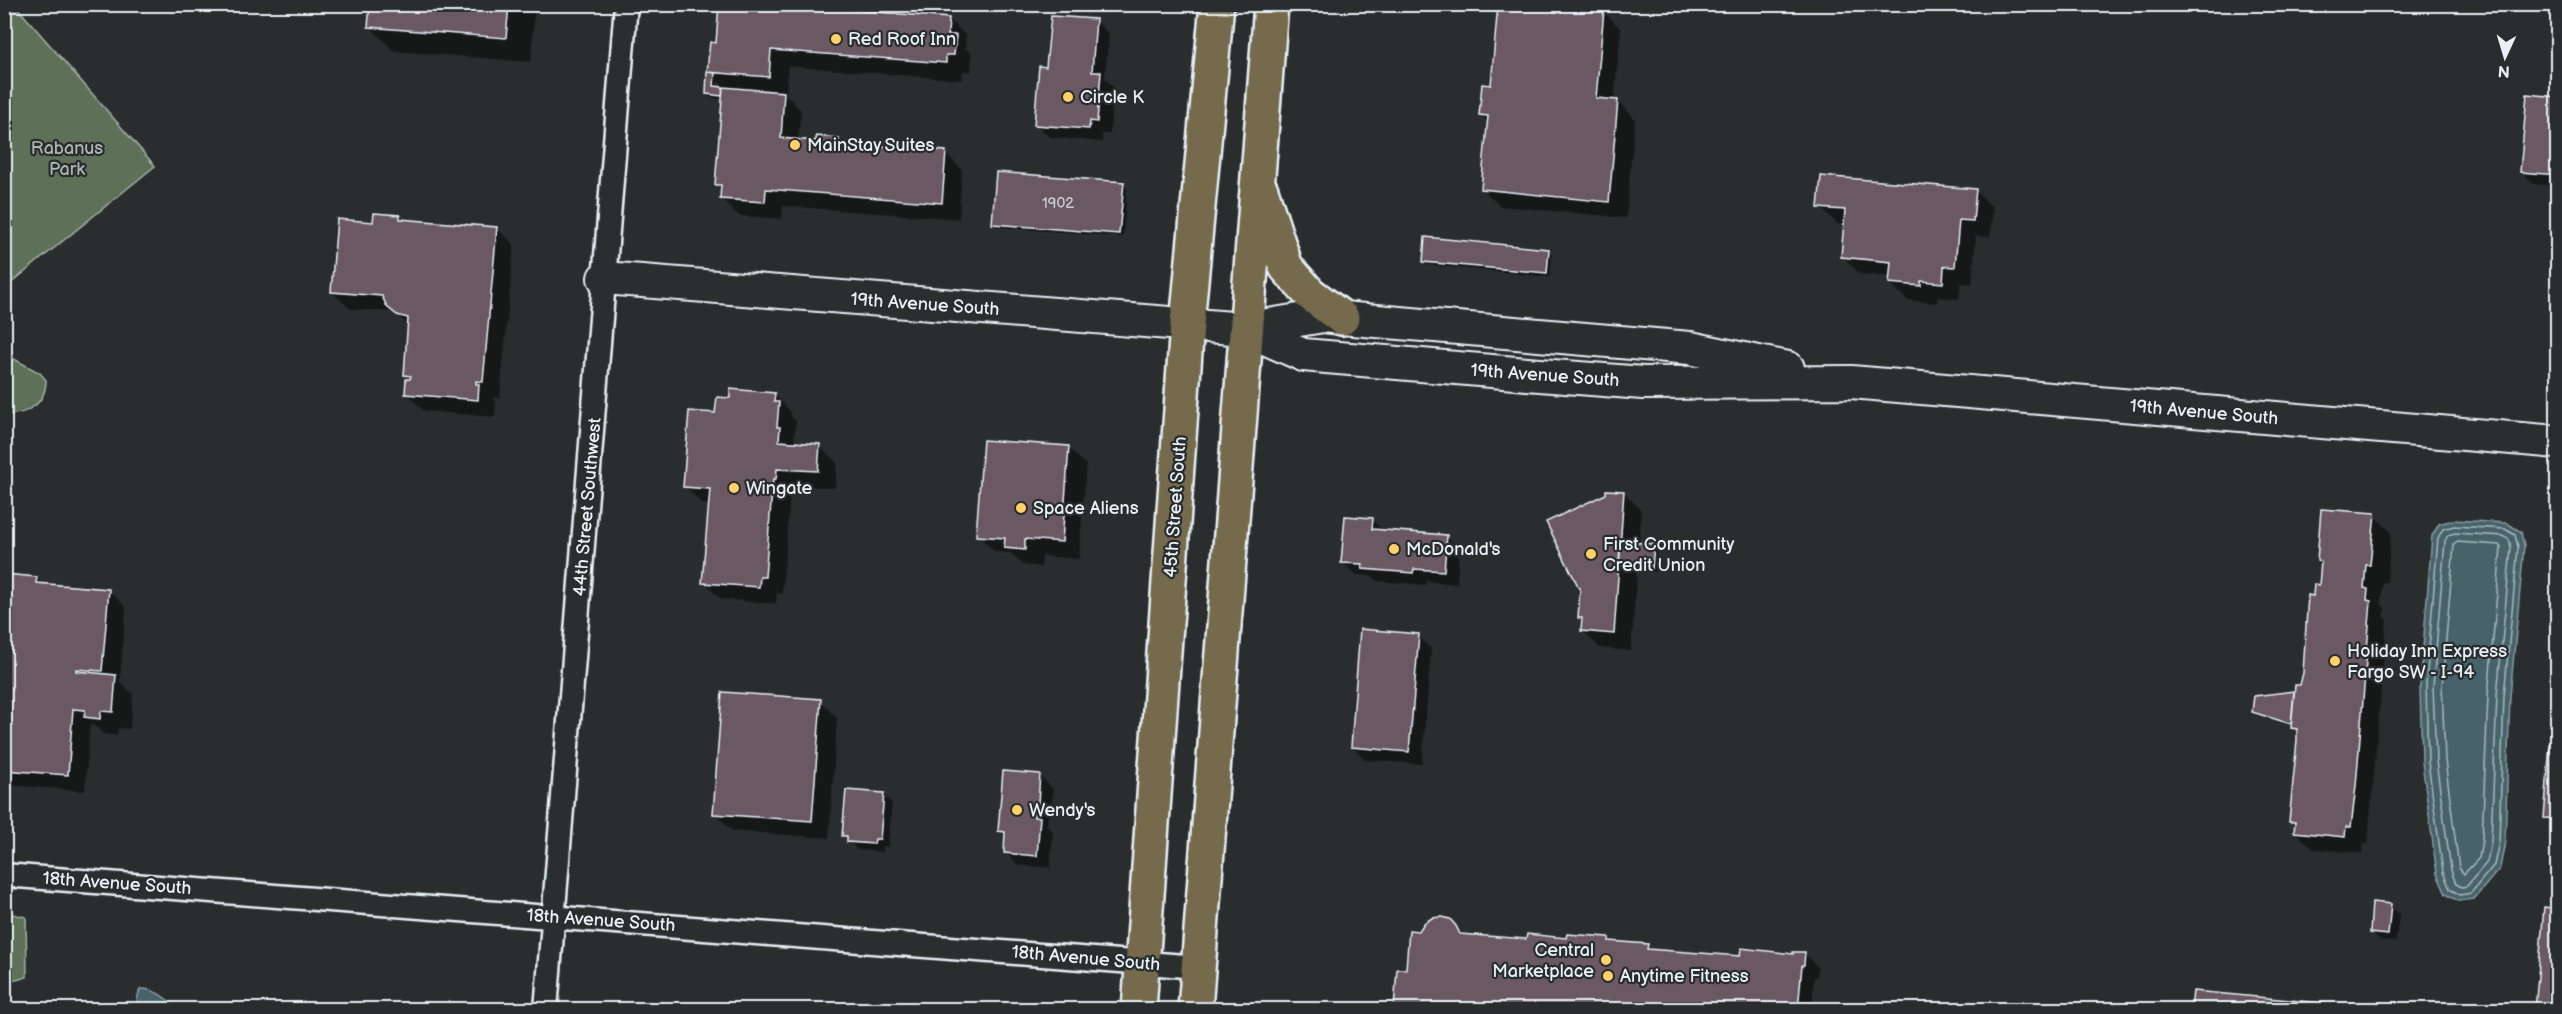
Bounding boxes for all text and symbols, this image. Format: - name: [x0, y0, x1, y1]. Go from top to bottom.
- north arrow: [2475, 27, 2535, 87]
- place label: Red Roof Inn: [848, 29, 956, 50]
- marker: Red Roof Inn: [829, 32, 843, 46]
- text: N: [2497, 61, 2511, 80]
- place label: Circle K: [1080, 87, 1144, 108]
- marker: Circle K: [1061, 90, 1075, 104]
- place label: MainStay Suites: [807, 135, 934, 156]
- park label: Rabanus Park: [31, 138, 103, 180]
- marker: MainStay Suites: [788, 138, 802, 152]
- house number: 1902: [1042, 194, 1074, 213]
- street label: 19th Avenue South: [850, 289, 1000, 320]
- street label: 19th Avenue South: [1470, 360, 1620, 391]
- street label: 19th Avenue South: [2129, 396, 2279, 429]
- street label: 44th Street Southwest: [569, 416, 606, 597]
- street label: 45th Street South: [1160, 436, 1191, 578]
- place label: Wingate: [746, 478, 813, 499]
- marker: Wingate: [727, 481, 741, 495]
- place label: Space Aliens: [1033, 498, 1139, 519]
- marker: Space Aliens: [1014, 501, 1028, 515]
- place label: First Community Credit Union: [1603, 534, 1735, 576]
- place label: McDonald's: [1406, 539, 1501, 560]
- marker: McDonald's: [1387, 542, 1401, 556]
- marker: First Community Credit Union: [1584, 547, 1598, 561]
- place label: Holiday Inn Express Fargo SW - I-94: [2347, 641, 2507, 683]
- marker: Holiday Inn Express Fargo SW - I-94: [2328, 654, 2342, 668]
- place label: Wendy's: [1029, 800, 1095, 821]
- marker: Wendy's: [1010, 803, 1024, 817]
- street label: 18th Avenue South: [42, 868, 192, 899]
- street label: 18th Avenue South: [526, 905, 676, 936]
- place label: Central Marketplace: [1492, 940, 1594, 982]
- street label: 18th Avenue South: [1011, 942, 1161, 975]
- marker: Central Marketplace: [1599, 953, 1613, 967]
- place label: Anytime Fitness: [1620, 966, 1749, 987]
- marker: Anytime Fitness: [1601, 969, 1615, 983]

